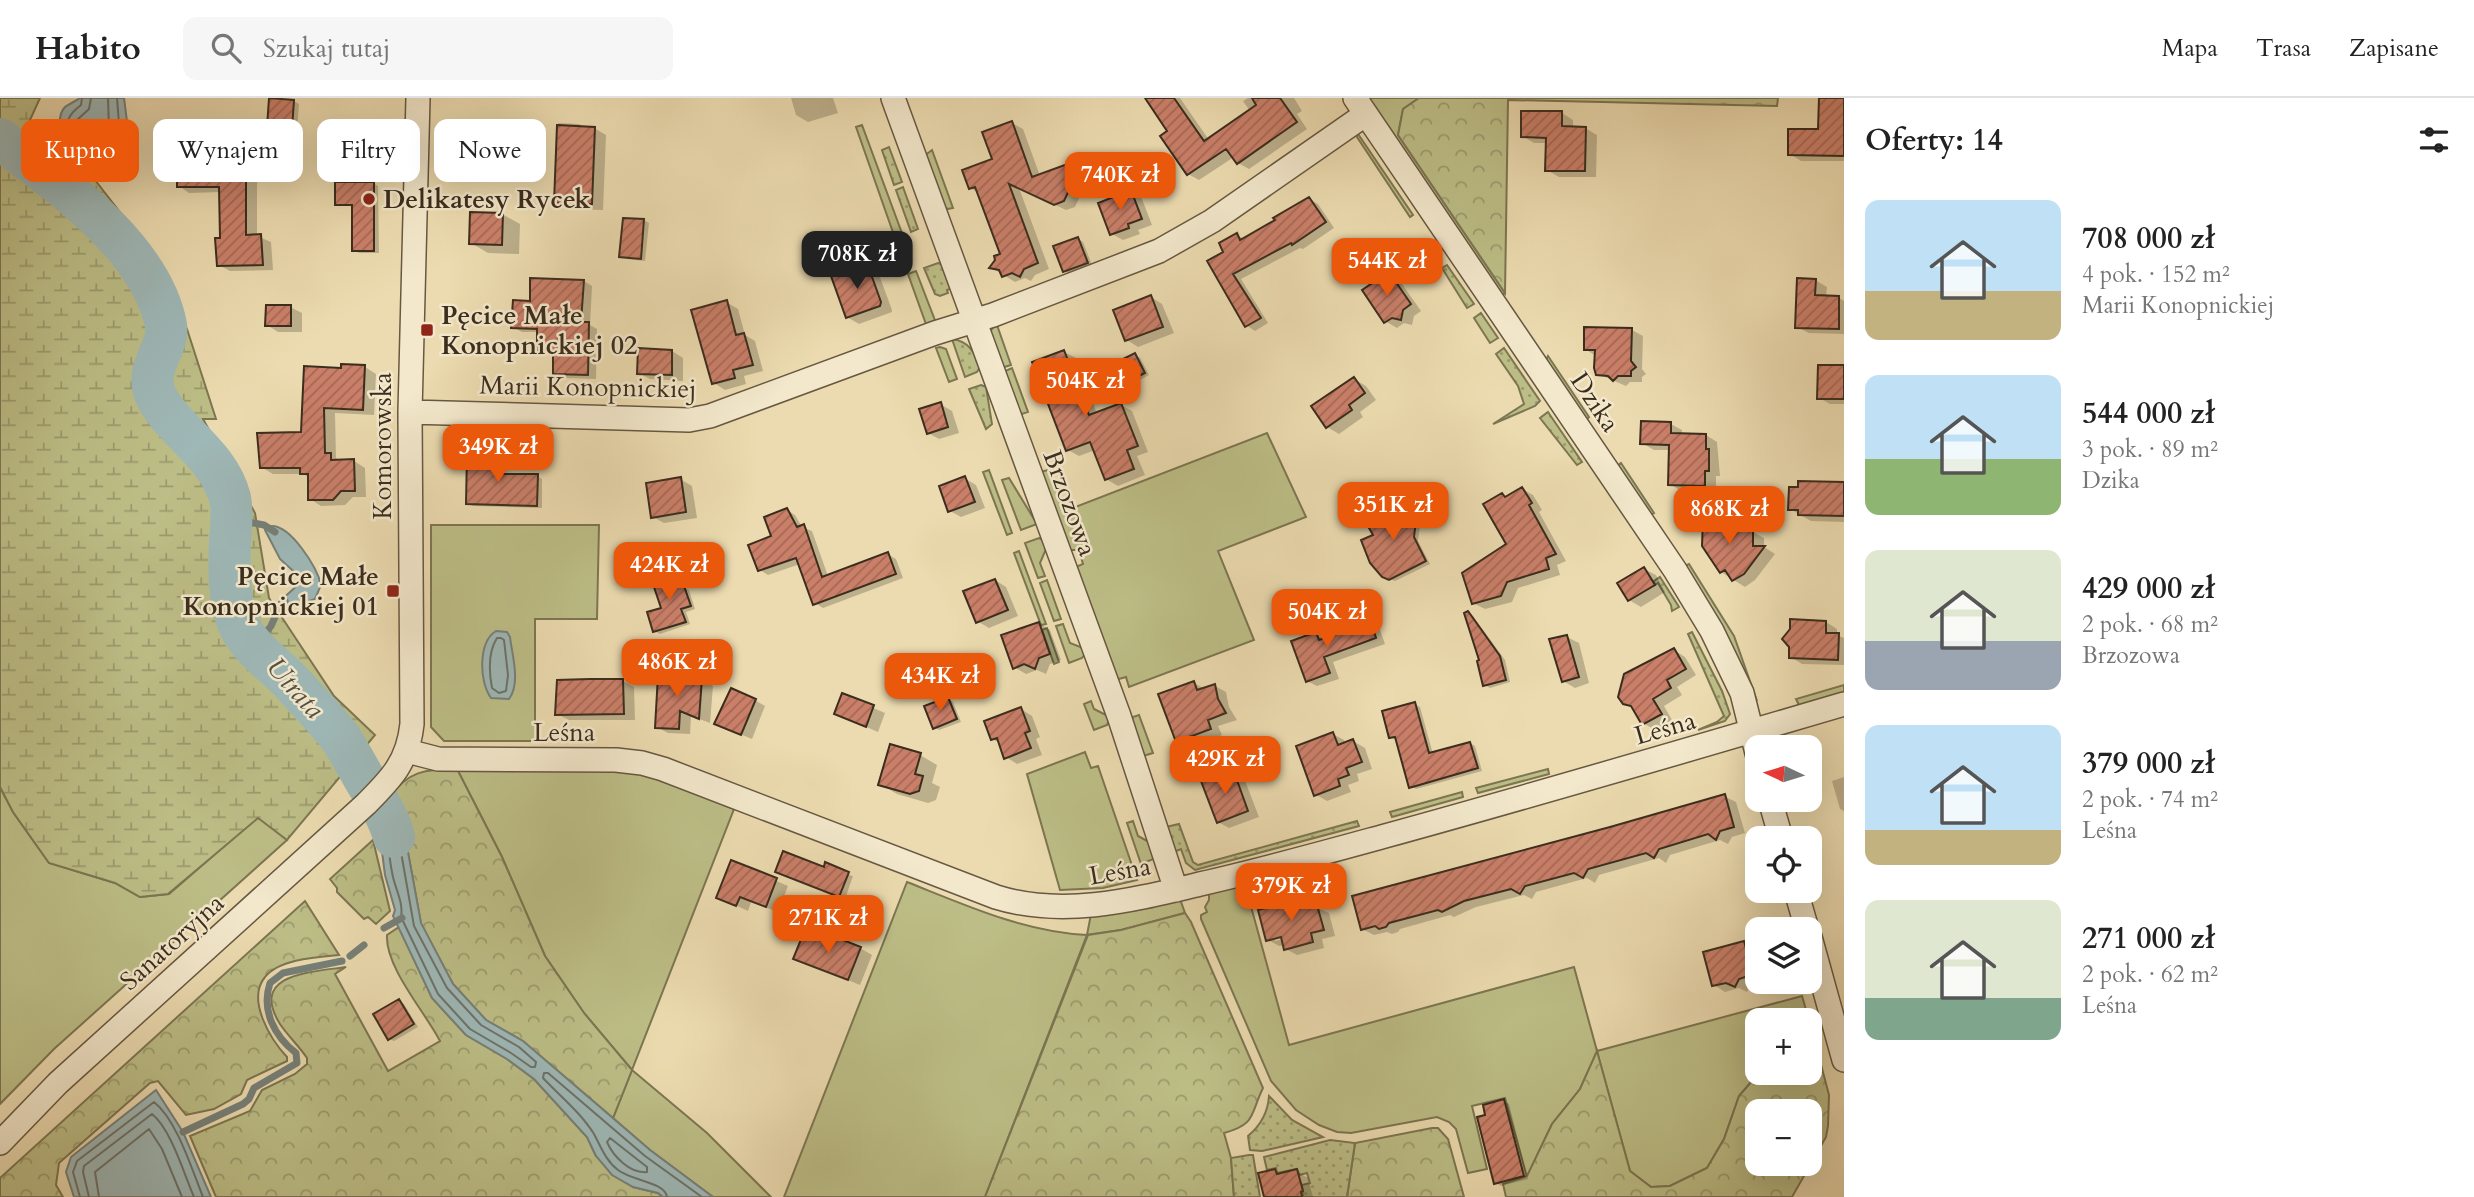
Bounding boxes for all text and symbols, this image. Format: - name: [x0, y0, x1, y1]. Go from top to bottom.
- search box: [183, 17, 673, 80]
- text: Habito: [35, 26, 141, 71]
- icon: search: [207, 29, 245, 67]
- text: Szukaj tutaj: [263, 31, 390, 66]
- text: Mapa: [2162, 32, 2218, 65]
- text: Trasa: [2256, 32, 2311, 65]
- text: Zapisane: [2349, 32, 2439, 65]
- chip: Kupno: [21, 119, 139, 182]
- chip: Wynajem: [153, 119, 303, 182]
- chip: Filtry: [317, 119, 420, 182]
- chip: Nowe: [434, 119, 546, 182]
- text: Oferty: 14: [1865, 120, 2003, 161]
- icon: filters: [2415, 121, 2453, 159]
- pin: 740K zł: [1055, 152, 1185, 212]
- text: 740K zł: [1081, 159, 1159, 190]
- place label: Delikatesy Rycek: [383, 182, 591, 217]
- marker: Delikatesy Rycek: [361, 191, 377, 207]
- text: 708 000 zł: [2082, 218, 2215, 259]
- icon: home: [1921, 228, 2005, 312]
- pin: 708K zł: [792, 232, 922, 291]
- text: 708K zł: [818, 238, 896, 269]
- pin: 544K zł: [1322, 238, 1452, 298]
- text: 544K zł: [1348, 245, 1426, 276]
- text: 4 pok. · 152 m²: [2082, 259, 2230, 290]
- text: Marii Konopnickiej: [2082, 290, 2274, 321]
- place label: Pęcice Małe Konopnickiej 02: [441, 298, 637, 363]
- marker: Pęcice Małe Konopnickiej 02: [419, 322, 435, 338]
- pin: 504K zł: [1020, 358, 1150, 418]
- text: 504K zł: [1046, 365, 1124, 396]
- street label: Dzika: [1562, 365, 1628, 439]
- street label: Marii Konopnickiej: [479, 368, 697, 406]
- street label: Komorowska: [365, 372, 400, 520]
- text: 544 000 zł: [2082, 393, 2215, 434]
- icon: home: [1921, 403, 2005, 487]
- pin: 349K zł: [433, 424, 563, 484]
- text: 349K zł: [459, 431, 537, 462]
- text: 3 pok. · 89 m²: [2082, 434, 2218, 465]
- street label: Brzozowa: [1035, 445, 1105, 561]
- text: Dzika: [2082, 465, 2140, 496]
- pin: 351K zł: [1328, 482, 1458, 542]
- pin: 868K zł: [1664, 486, 1794, 546]
- text: 351K zł: [1354, 489, 1432, 520]
- text: 868K zł: [1690, 493, 1768, 524]
- pin: 424K zł: [604, 542, 734, 602]
- text: 424K zł: [630, 549, 708, 580]
- place label: Pęcice Małe Konopnickiej 01: [183, 559, 379, 624]
- text: 429 000 zł: [2082, 568, 2215, 609]
- icon: home: [1921, 578, 2005, 662]
- marker: Pęcice Małe Konopnickiej 01: [385, 583, 401, 599]
- pin: 504K zł: [1262, 589, 1392, 649]
- text: 504K zł: [1288, 596, 1366, 627]
- text: 2 pok. · 68 m²: [2082, 609, 2218, 640]
- pin: 486K zł: [612, 640, 742, 699]
- text: Brzozowa: [2082, 640, 2180, 671]
- text: 486K zł: [638, 646, 716, 677]
- water label: Utrata: [257, 649, 333, 727]
- pin: 434K zł: [875, 654, 1005, 713]
- text: 434K zł: [901, 660, 979, 691]
- street label: Leśna: [1630, 703, 1700, 753]
- street label: Leśna: [533, 715, 595, 750]
- north arrow: [1745, 735, 1822, 812]
- map controls: [1745, 735, 1822, 1176]
- pin: 429K zł: [1160, 736, 1290, 796]
- text: 429K zł: [1186, 743, 1264, 774]
- text: 379 000 zł: [2082, 743, 2215, 784]
- icon: home: [1921, 753, 2005, 837]
- text: 2 pok. · 74 m²: [2082, 784, 2218, 815]
- text: Leśna: [2082, 815, 2137, 846]
- button: locate: [1745, 826, 1822, 903]
- street label: Leśna: [1086, 848, 1154, 894]
- pin: 379K zł: [1226, 864, 1356, 923]
- text: 379K zł: [1252, 870, 1330, 901]
- street label: Sanatoryjna: [112, 886, 232, 998]
- pin: 271K zł: [763, 896, 893, 955]
- text: 271K zł: [789, 902, 867, 933]
- button: layers: [1745, 917, 1822, 994]
- text: 271 000 zł: [2082, 918, 2215, 959]
- icon: home: [1921, 928, 2005, 1012]
- text: 2 pok. · 62 m²: [2082, 959, 2218, 990]
- text: Leśna: [2082, 990, 2137, 1021]
- button: +: [1745, 1008, 1822, 1085]
- button: −: [1745, 1099, 1822, 1176]

